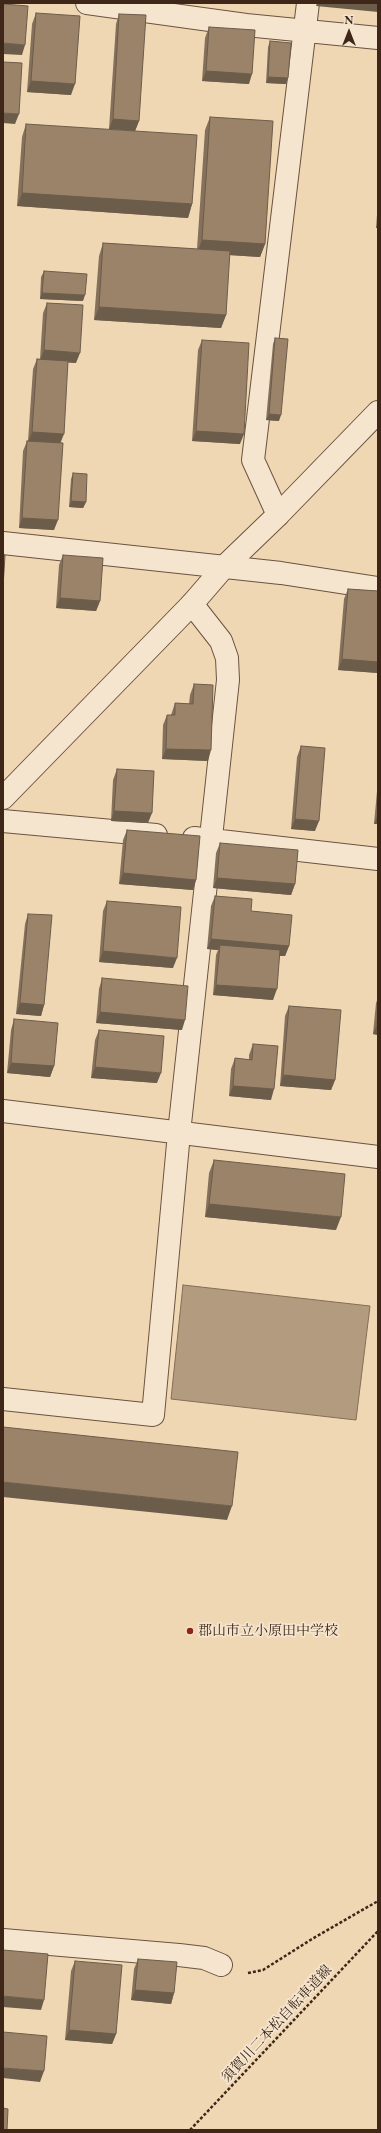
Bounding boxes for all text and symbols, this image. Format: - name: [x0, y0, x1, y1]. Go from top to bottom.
- north arrow: [329, 12, 369, 52]
- text: N: [345, 13, 353, 27]
- place label: 郡山市立小原田中学校: [198, 1623, 338, 1639]
- marker: 郡山市立小原田中学校: [185, 1626, 195, 1636]
- street label: 須賀川二本松自転車道線: [218, 1962, 336, 2086]

